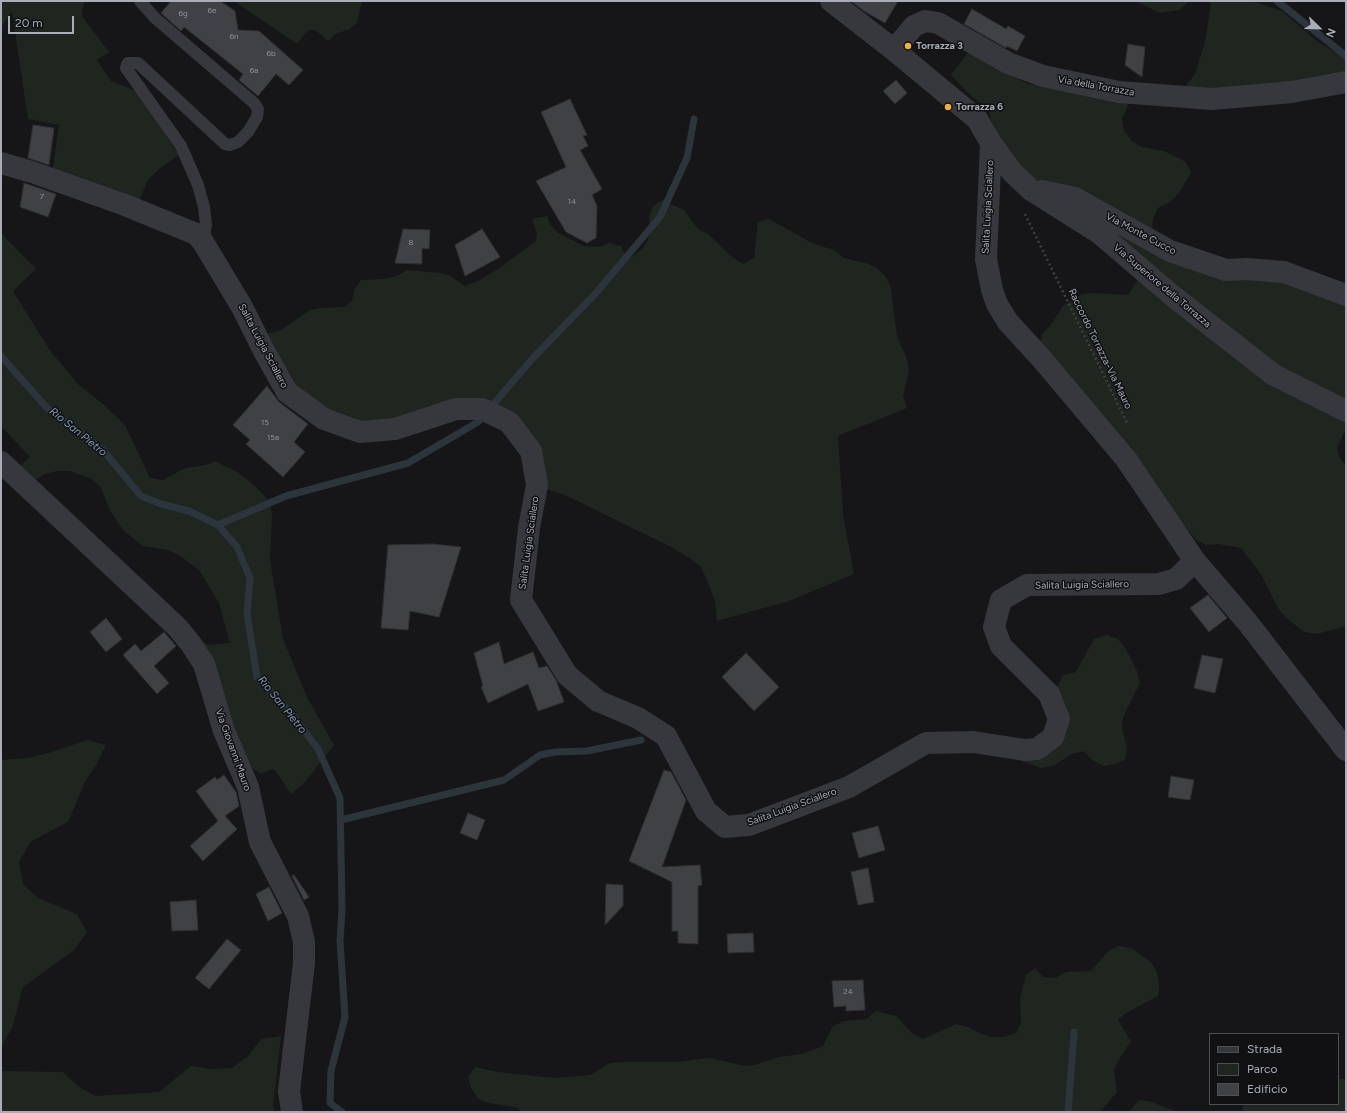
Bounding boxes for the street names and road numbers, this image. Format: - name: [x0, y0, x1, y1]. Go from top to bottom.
- street label: Via della Torrazza: [1057, 73, 1135, 99]
- street label: Salita Luigia Sciallero: [980, 160, 996, 254]
- street label: Via Monte Cucco: [1104, 210, 1178, 258]
- street label: Via Superiore della Torrazza: [1111, 242, 1213, 330]
- street label: Raccordo Torrazza-Via Mauro: [1066, 287, 1134, 411]
- street label: Salita Luigia Sciallero: [236, 302, 290, 390]
- street label: Salita Luigia Sciallero: [517, 496, 541, 590]
- street label: Salita Luigia Sciallero: [1035, 578, 1129, 592]
- street label: Via Giovanni Mauro: [213, 707, 253, 793]
- street label: Salita Luigia Sciallero: [746, 785, 838, 829]

